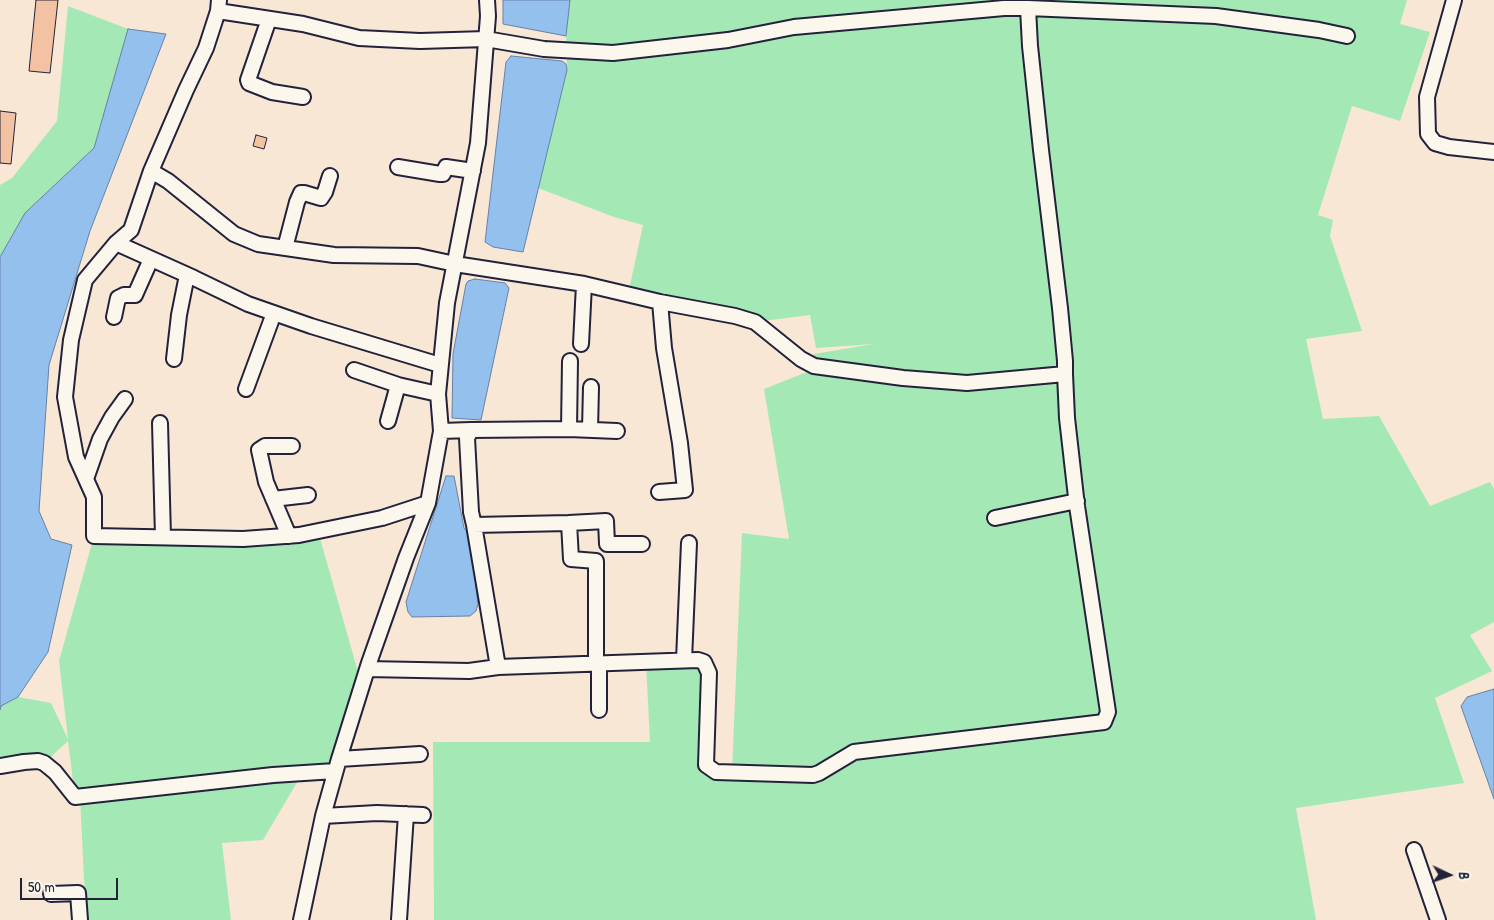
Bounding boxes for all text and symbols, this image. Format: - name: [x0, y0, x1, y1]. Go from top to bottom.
- north arrow: [1424, 850, 1474, 900]
- scale bar: [22, 868, 120, 900]
- text: B: [1455, 872, 1474, 880]
- text: 50 m: [28, 876, 55, 897]

